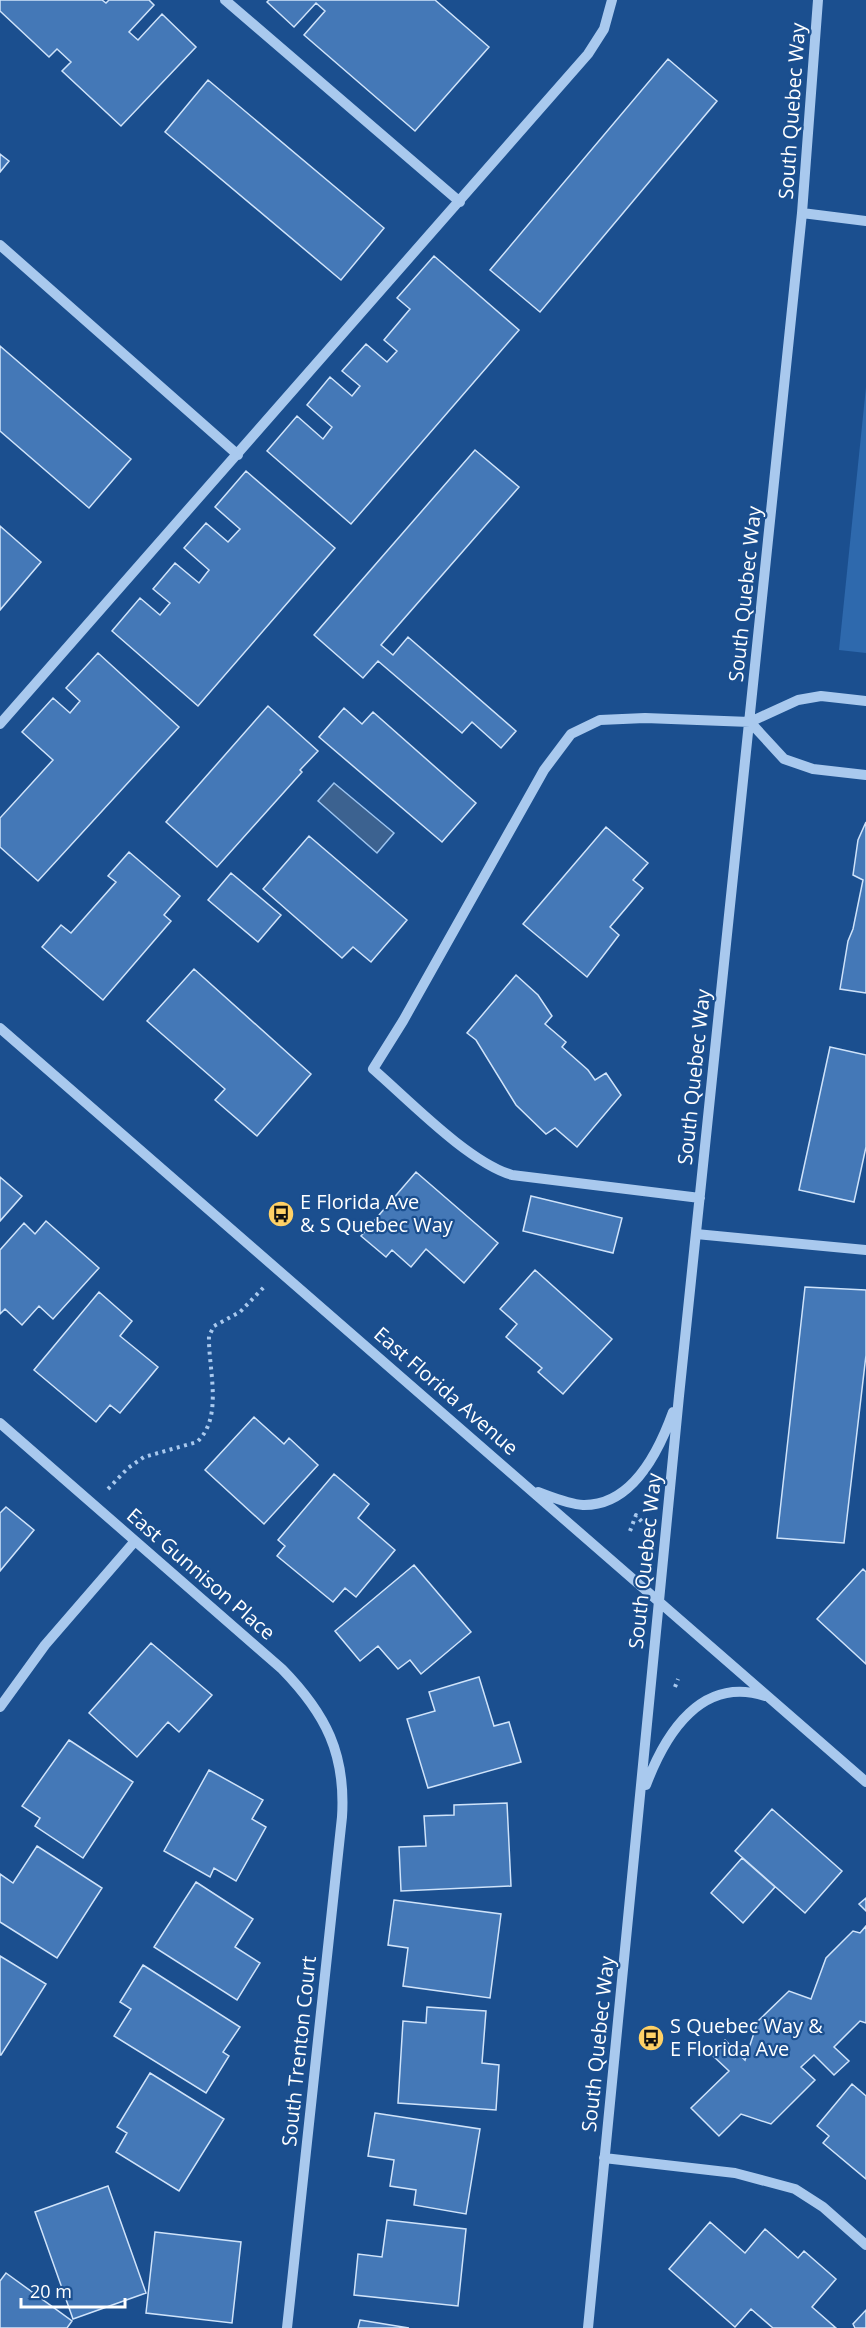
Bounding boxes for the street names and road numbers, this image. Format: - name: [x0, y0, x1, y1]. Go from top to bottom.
- street label: South Quebec Way: [772, 21, 811, 200]
- street label: South Quebec Way: [722, 504, 767, 683]
- street label: South Quebec Way: [671, 987, 716, 1166]
- street label: East Florida Avenue: [368, 1320, 524, 1461]
- street label: South Quebec Way: [622, 1471, 667, 1650]
- street label: East Gunnison Place: [121, 1502, 281, 1646]
- street label: South Trenton Court: [275, 1954, 322, 2148]
- street label: South Quebec Way: [575, 1954, 620, 2133]

